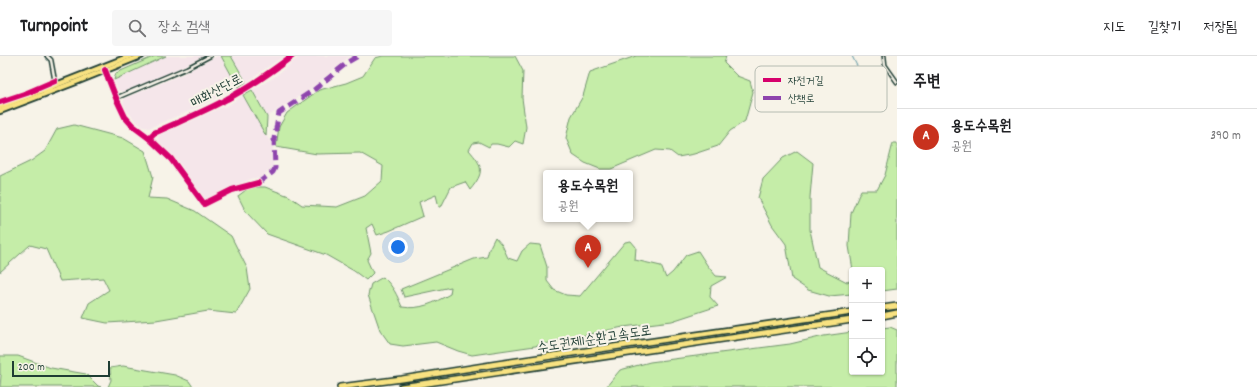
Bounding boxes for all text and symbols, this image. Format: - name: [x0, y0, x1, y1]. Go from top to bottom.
- search box: [112, 10, 392, 46]
- text: Turnpoint: [20, 14, 88, 41]
- icon: search: [126, 17, 148, 39]
- text: 장소 검색: [158, 17, 210, 39]
- text: 지도: [1103, 18, 1125, 38]
- text: 길찾기: [1147, 18, 1181, 38]
- text: 저장됨: [1203, 18, 1237, 38]
- legend: [755, 66, 887, 112]
- street label: 매화산단로: [187, 70, 247, 114]
- text: 주변: [913, 71, 940, 95]
- text: 자전거길: [788, 74, 824, 90]
- text: 산책로: [788, 92, 815, 108]
- text: 용도수목원: [951, 116, 1011, 138]
- text: A: [922, 127, 930, 146]
- text: 390 m: [1210, 127, 1241, 146]
- text: 공원: [951, 138, 972, 157]
- popup: [543, 170, 633, 222]
- text: 용도수목원: [558, 176, 618, 198]
- text: 공원: [558, 198, 579, 217]
- pin: A: [575, 235, 601, 268]
- your location: [388, 237, 408, 257]
- map controls: [849, 267, 885, 375]
- button: +: [849, 267, 885, 303]
- button: −: [849, 303, 885, 339]
- street label: 수도권제1순환고속도로: [536, 321, 653, 359]
- button: locate: [849, 339, 885, 375]
- scale bar: [12, 359, 110, 378]
- text: 200 m: [18, 360, 45, 376]

